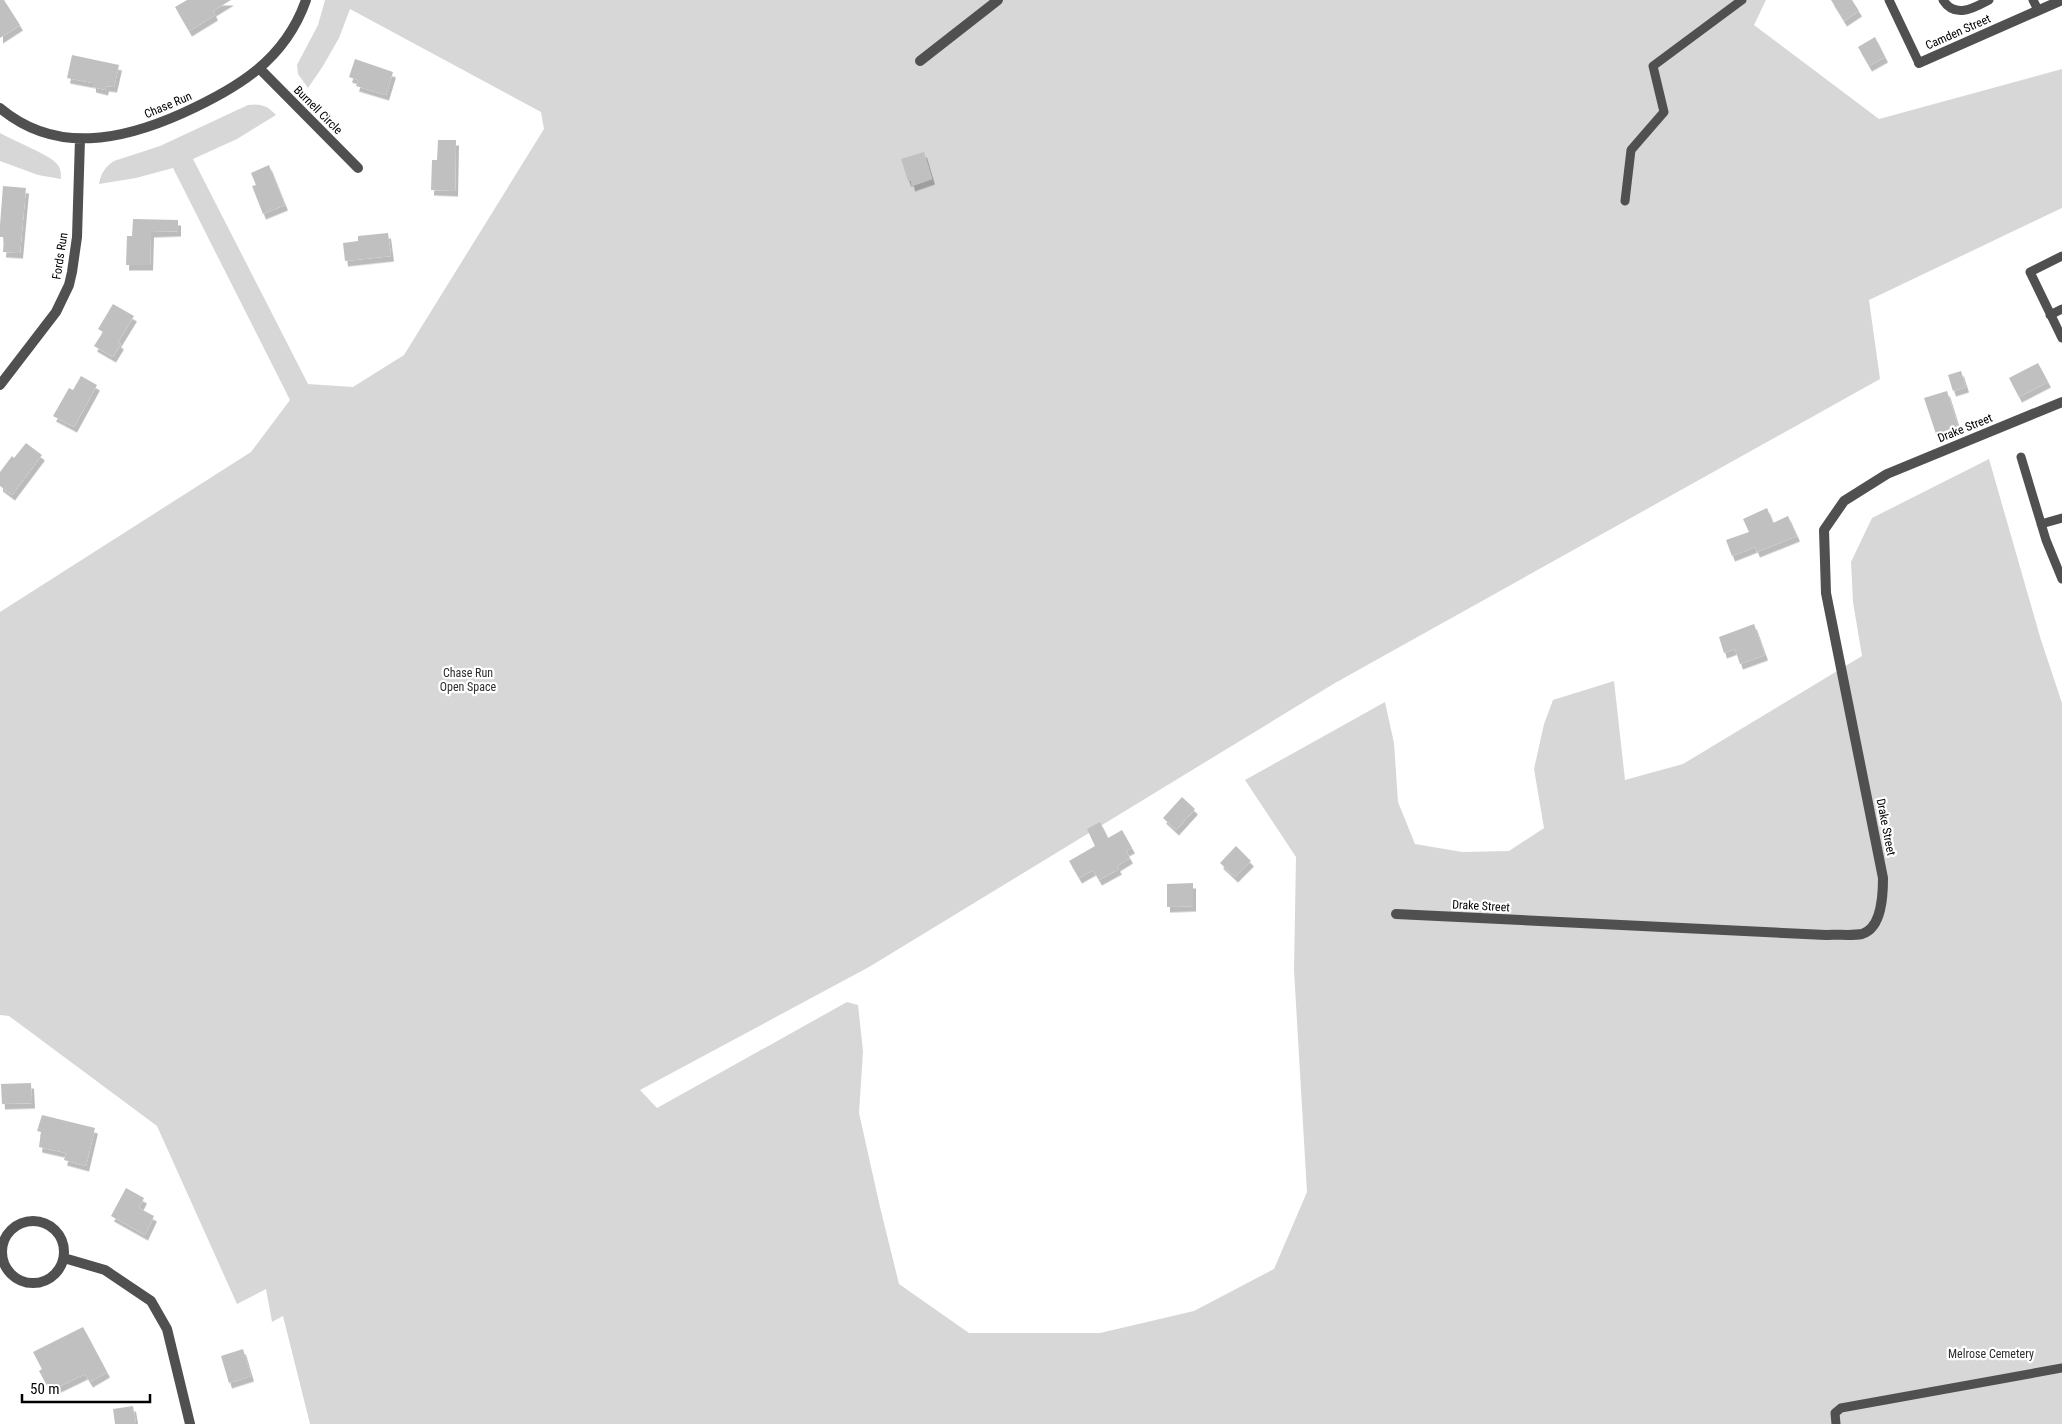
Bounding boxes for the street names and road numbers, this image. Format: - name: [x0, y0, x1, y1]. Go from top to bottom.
- street label: Camden Street: [1923, 11, 1993, 53]
- street label: Burnell Circle: [291, 83, 345, 137]
- street label: Chase Run: [142, 89, 194, 121]
- street label: Fords Run: [49, 231, 71, 280]
- street label: Drake Street: [1936, 411, 1995, 445]
- street label: Drake Street: [1874, 797, 1898, 857]
- street label: Drake Street: [1452, 897, 1511, 915]

